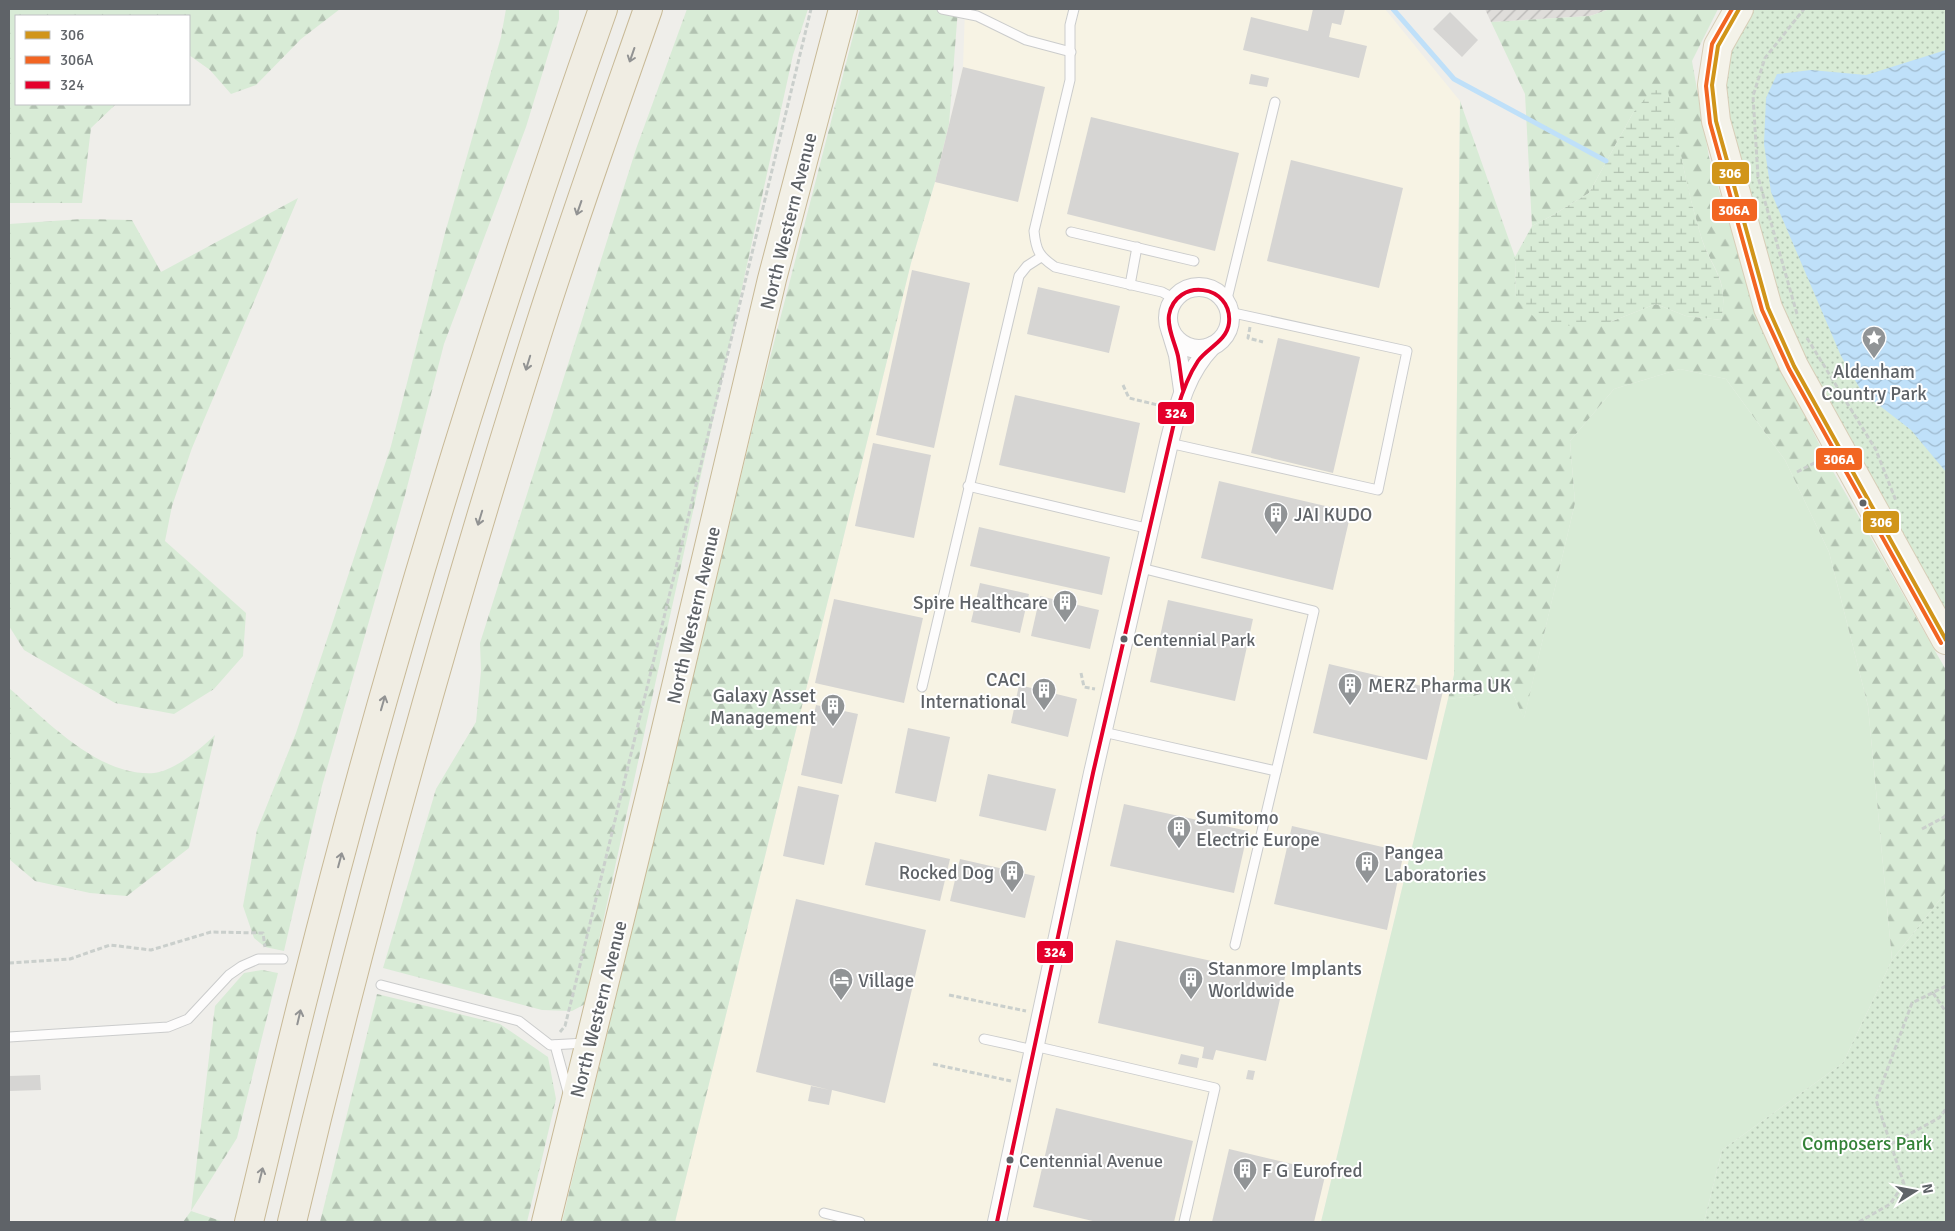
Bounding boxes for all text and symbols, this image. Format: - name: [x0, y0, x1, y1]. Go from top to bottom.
- legend: [15, 15, 190, 105]
- text: 306: [60, 26, 84, 44]
- one-way arrow: [627, 47, 636, 62]
- text: 306A: [60, 51, 93, 69]
- text: 324: [60, 76, 84, 94]
- street label: North Western Avenue: [755, 130, 823, 312]
- line badge: 306: [1711, 161, 1750, 185]
- text: 306: [1719, 165, 1742, 182]
- line badge: 306A: [1711, 198, 1758, 222]
- one-way arrow: [574, 200, 583, 216]
- text: 306A: [1718, 202, 1750, 219]
- place icon: Aldenham Country Park: [1861, 325, 1887, 359]
- one-way arrow: [523, 354, 533, 370]
- place label: Aldenham Country Park: [1821, 360, 1927, 406]
- line badge: 324: [1157, 401, 1195, 425]
- text: 324: [1165, 405, 1188, 422]
- line badge: 306A: [1815, 447, 1863, 471]
- text: 306A: [1823, 451, 1855, 468]
- unlabelled marker: [1858, 498, 1868, 508]
- building icon: JAI KUDO: [1263, 501, 1289, 535]
- place label: JAI KUDO: [1294, 503, 1372, 527]
- one-way arrow: [475, 510, 485, 526]
- line badge: 306: [1862, 510, 1900, 534]
- text: 306: [1870, 514, 1893, 531]
- street label: North Western Avenue: [662, 524, 726, 706]
- building icon: Spire Healthcare: [1052, 589, 1078, 623]
- place label: Spire Healthcare: [913, 591, 1048, 615]
- place label: Centennial Park: [1133, 629, 1255, 651]
- marker: Centennial Park: [1119, 634, 1129, 644]
- place label: CACI International: [920, 668, 1026, 714]
- building icon: MERZ Pharma UK: [1337, 672, 1363, 706]
- place label: MERZ Pharma UK: [1368, 674, 1512, 698]
- building icon: CACI International: [1031, 677, 1057, 711]
- place label: Galaxy Asset Management: [710, 684, 816, 730]
- building icon: Galaxy Asset Management: [820, 693, 846, 727]
- one-way arrow: [379, 695, 388, 711]
- place label: Sumitomo Electric Europe: [1196, 806, 1320, 852]
- building icon: Sumitomo Electric Europe: [1166, 815, 1192, 849]
- place label: Pangea Laboratories: [1384, 841, 1486, 887]
- building icon: Pangea Laboratories: [1354, 850, 1380, 884]
- one-way arrow: [335, 852, 345, 868]
- building icon: Rocked Dog: [999, 859, 1025, 893]
- place label: Rocked Dog: [899, 861, 994, 885]
- street label: North Western Avenue: [565, 918, 633, 1100]
- line badge: 324: [1036, 940, 1074, 964]
- text: 324: [1044, 944, 1067, 961]
- place label: Stanmore Implants Worldwide: [1208, 957, 1362, 1003]
- building icon: Stanmore Implants Worldwide: [1178, 966, 1204, 1000]
- hotel icon: Village: [828, 967, 854, 1001]
- place label: Village: [858, 969, 914, 993]
- one-way arrow: [295, 1009, 304, 1025]
- park label: Composers Park: [1802, 1132, 1933, 1156]
- place label: Centennial Avenue: [1019, 1150, 1163, 1172]
- marker: Centennial Avenue: [1005, 1155, 1015, 1165]
- building icon: F G Eurofred: [1232, 1157, 1258, 1191]
- place label: F G Eurofred: [1262, 1159, 1363, 1183]
- north arrow: [1890, 1166, 1940, 1216]
- one-way arrow: [257, 1167, 266, 1183]
- text: N: [1918, 1182, 1937, 1195]

